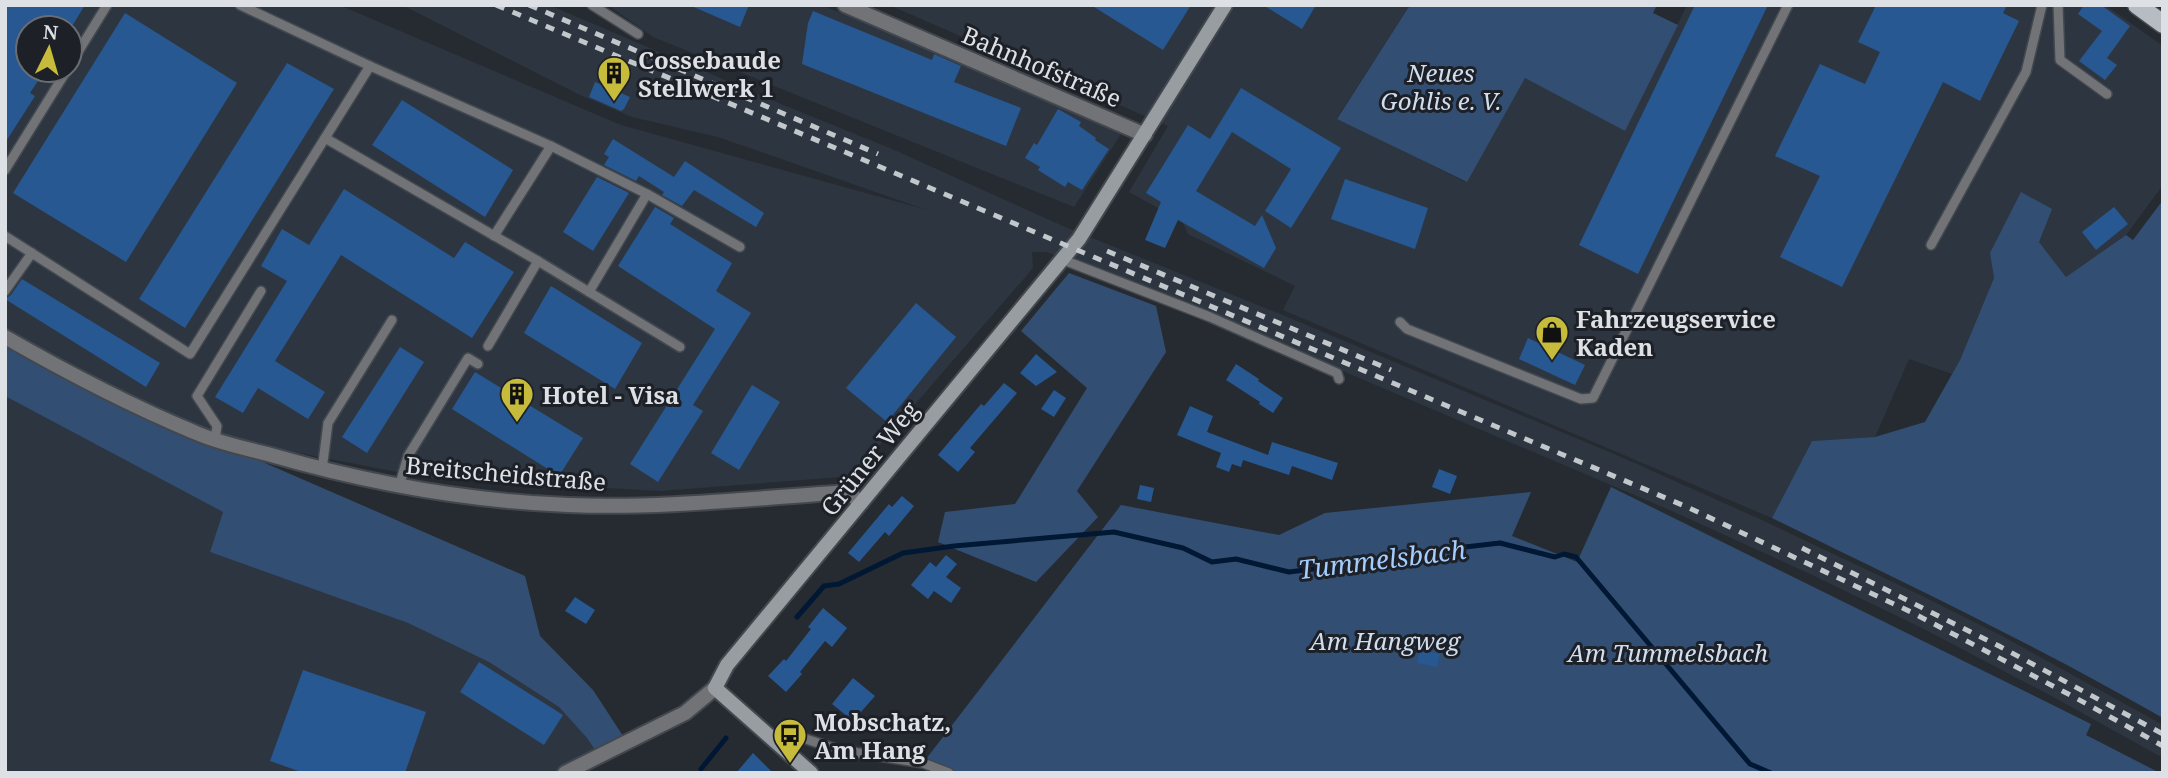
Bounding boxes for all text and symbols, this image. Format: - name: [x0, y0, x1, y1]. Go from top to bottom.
- north arrow: [14, 14, 84, 84]
- text: N: [42, 18, 59, 46]
- street label: Bahnhofstraße: [957, 18, 1127, 114]
- place label: Cossebaude Stellwerk 1: [638, 43, 781, 104]
- building icon: Cossebaude Stellwerk 1: [595, 54, 633, 103]
- park label: Neues Gohlis e. V.: [1381, 56, 1501, 117]
- place label: Fahrzeugservice Kaden: [1576, 302, 1776, 363]
- shop icon: Fahrzeugservice Kaden: [1533, 313, 1571, 362]
- building icon: Hotel - Visa: [498, 375, 536, 424]
- place label: Hotel - Visa: [542, 378, 679, 411]
- street label: Grüner Weg: [812, 394, 926, 522]
- street label: Breitscheidstraße: [404, 448, 608, 498]
- water label: Tummelsbach: [1296, 531, 1468, 587]
- park label: Am Hangweg: [1308, 624, 1462, 657]
- park label: Am Tummelsbach: [1566, 636, 1768, 669]
- place label: Mobschatz, Am Hang: [814, 705, 951, 766]
- bus stop icon: Mobschatz, Am Hang: [771, 716, 809, 765]

